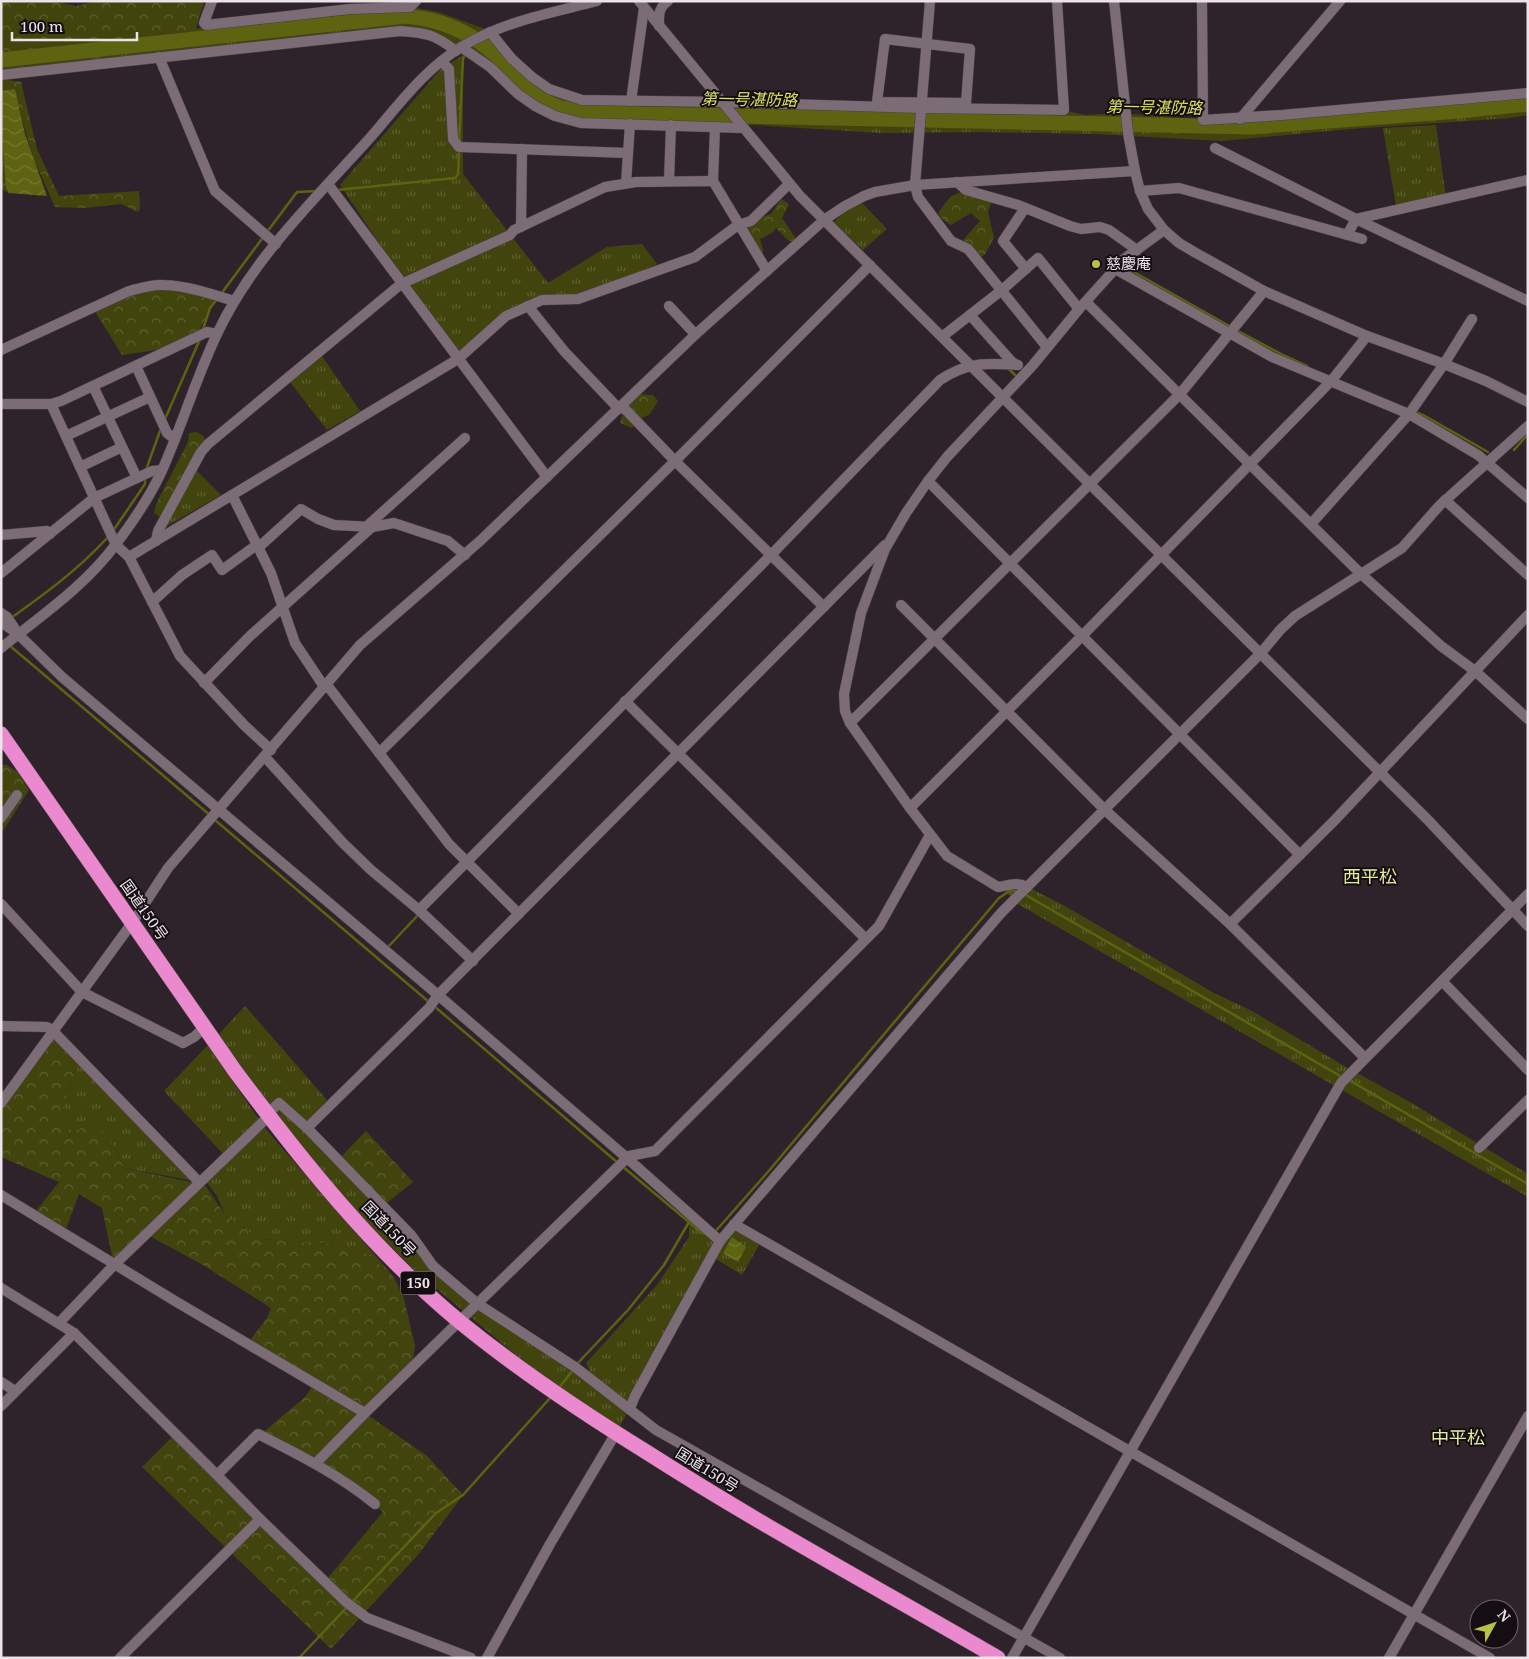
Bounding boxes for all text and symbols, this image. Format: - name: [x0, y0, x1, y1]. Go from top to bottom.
- scale bar: [12, 10, 138, 42]
- text: 100 m: [20, 16, 63, 36]
- water label: 第一号湛防路: [701, 87, 799, 111]
- water label: 第一号湛防路: [1106, 95, 1204, 119]
- place label: 慈慶庵: [1106, 253, 1151, 273]
- marker: 慈慶庵: [1090, 258, 1102, 270]
- district label: 西平松: [1343, 864, 1397, 888]
- street label: 国道150号: [117, 875, 173, 944]
- street label: 国道150号: [358, 1196, 421, 1260]
- road number: 150: [400, 1272, 436, 1295]
- district label: 中平松: [1431, 1425, 1485, 1449]
- street label: 国道150号: [672, 1442, 743, 1496]
- north arrow: [1469, 1599, 1519, 1649]
- text: N: [1494, 1605, 1515, 1626]

